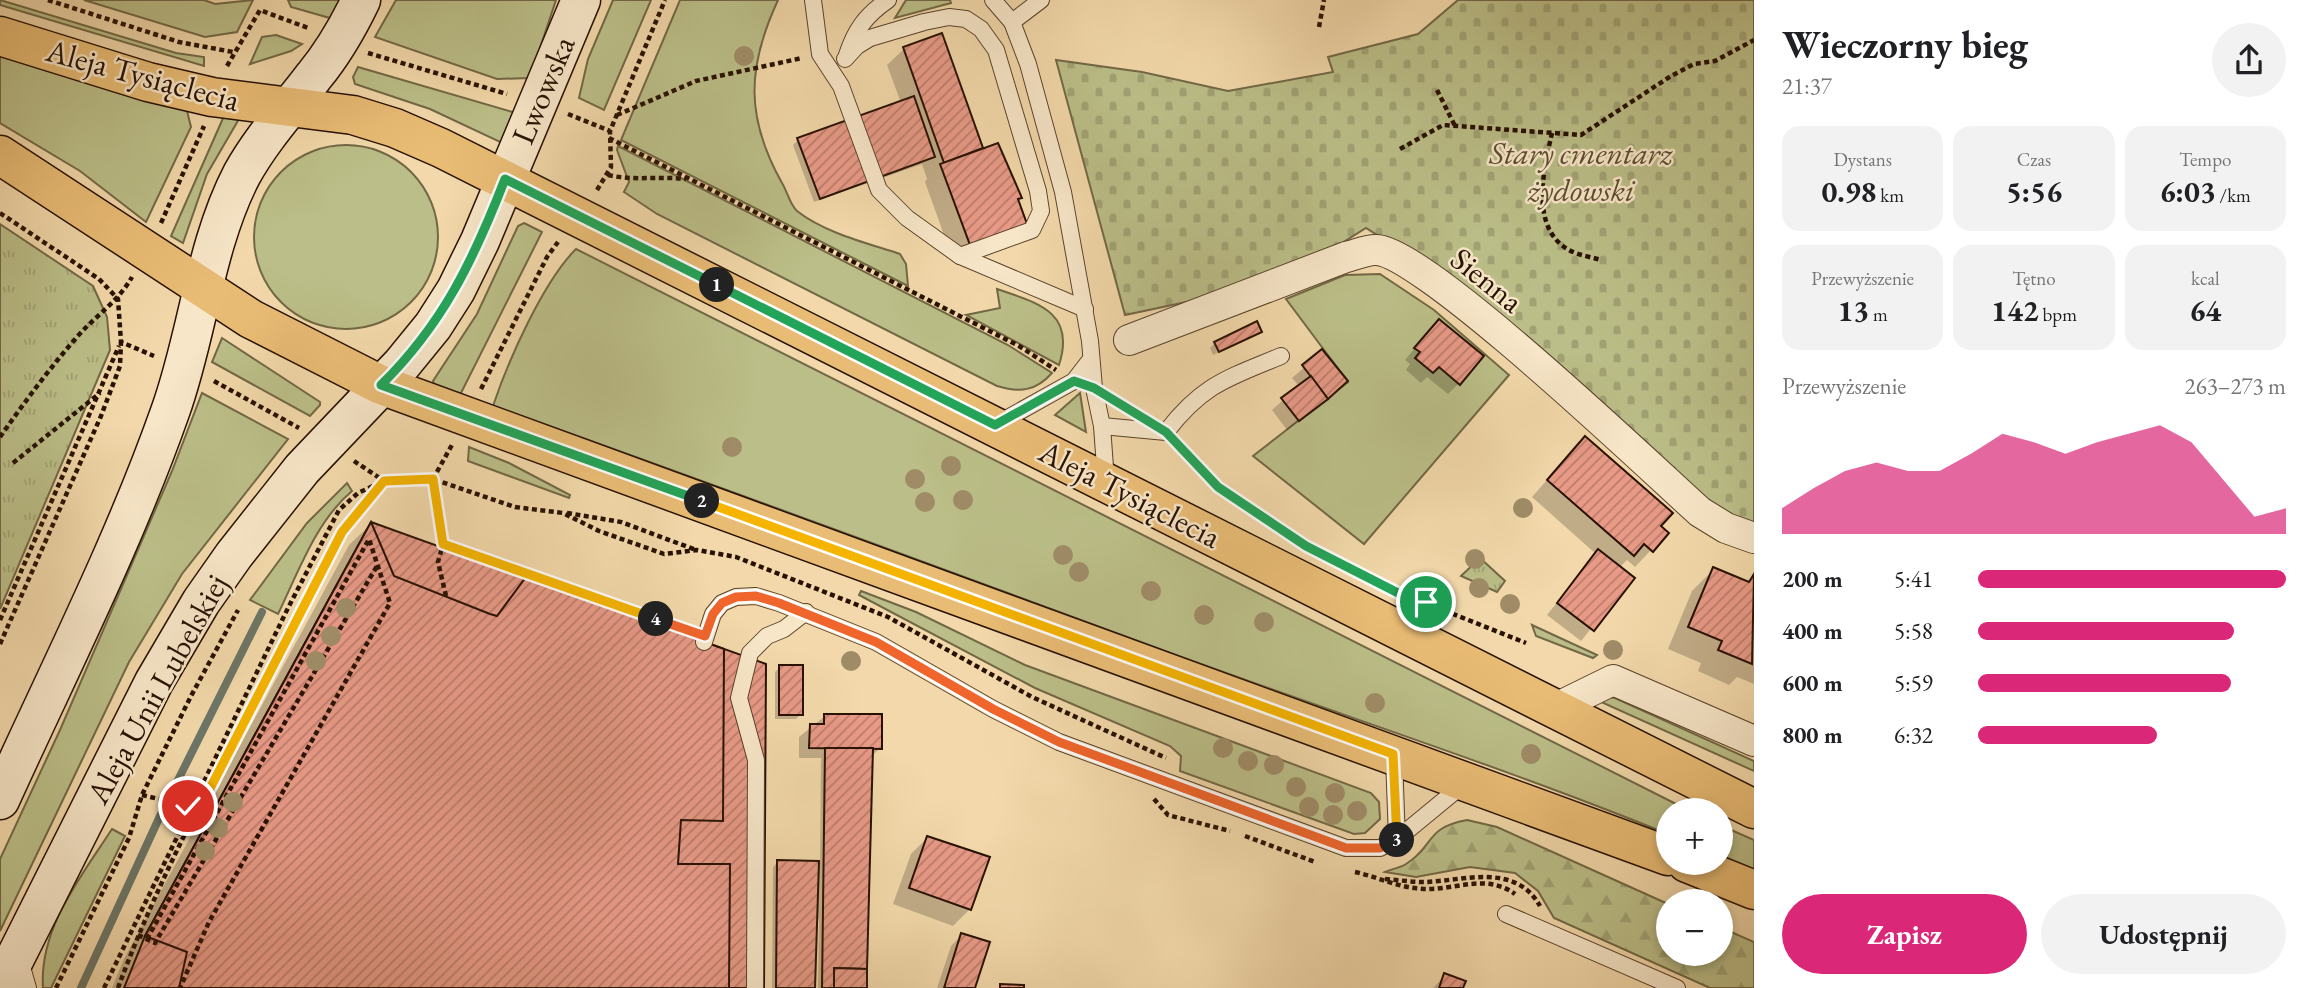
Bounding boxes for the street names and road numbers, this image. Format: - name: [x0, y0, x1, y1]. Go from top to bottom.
- street label: Aleja Tysiąclecia: [41, 29, 244, 121]
- street label: Lwowska: [501, 29, 585, 150]
- street label: Sienna: [1442, 238, 1532, 322]
- street label: Aleja Tysiąclecia: [1031, 430, 1228, 558]
- street label: Aleja Unii Lubelskiej: [76, 567, 238, 812]

